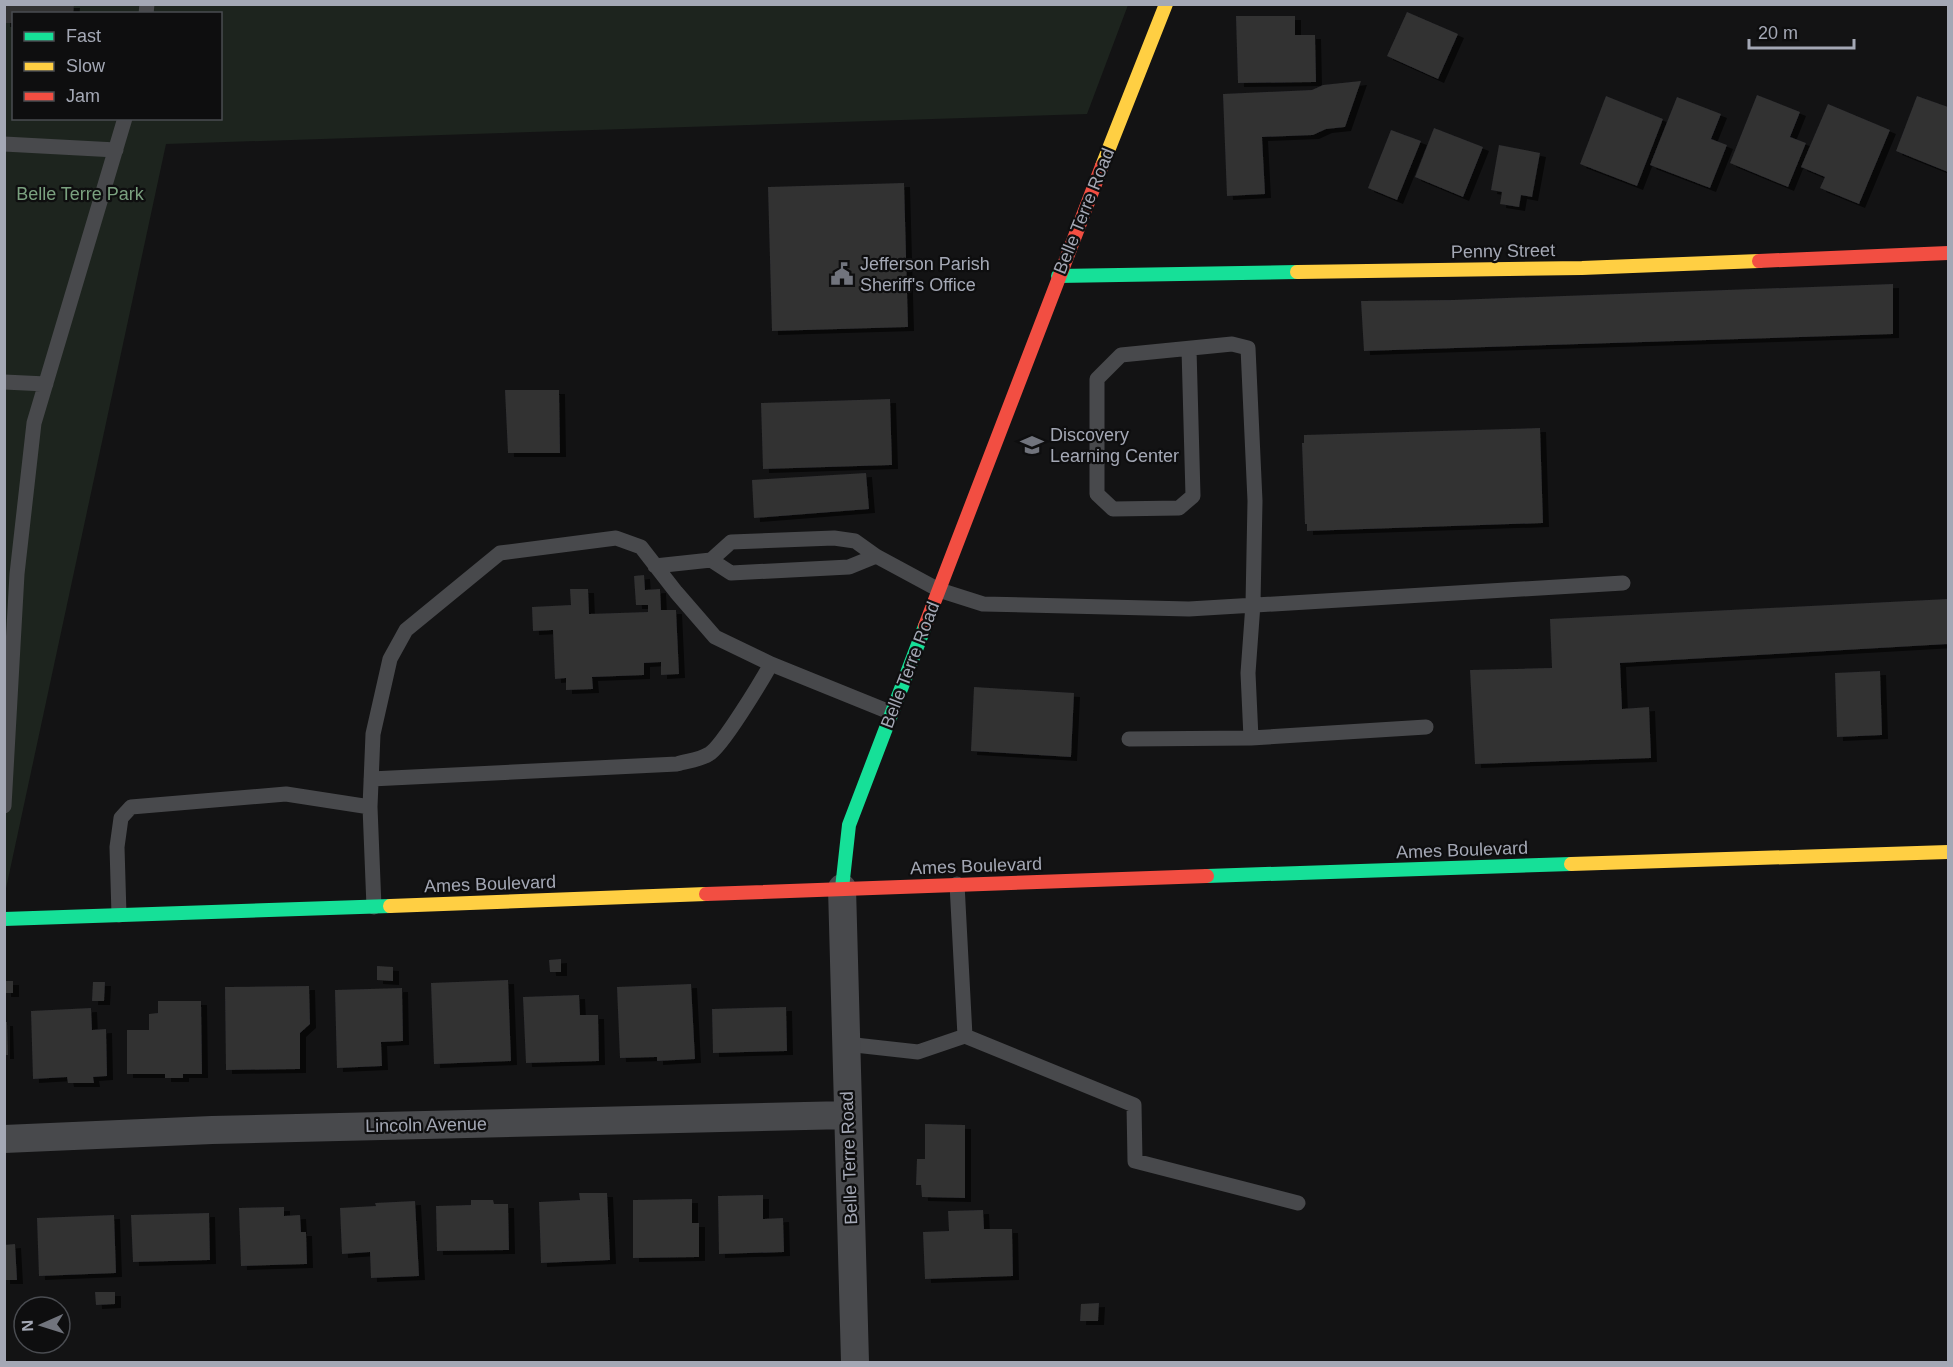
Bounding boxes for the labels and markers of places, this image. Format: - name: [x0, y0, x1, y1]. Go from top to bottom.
- place label: Jefferson Parish Sheriff's Office: [860, 254, 990, 295]
- public building icon: Jefferson Parish Sheriff's Office: [829, 261, 855, 287]
- place label: Discovery Learning Center: [1050, 425, 1179, 466]
- school or university icon: Discovery Learning Center: [1019, 432, 1045, 458]

